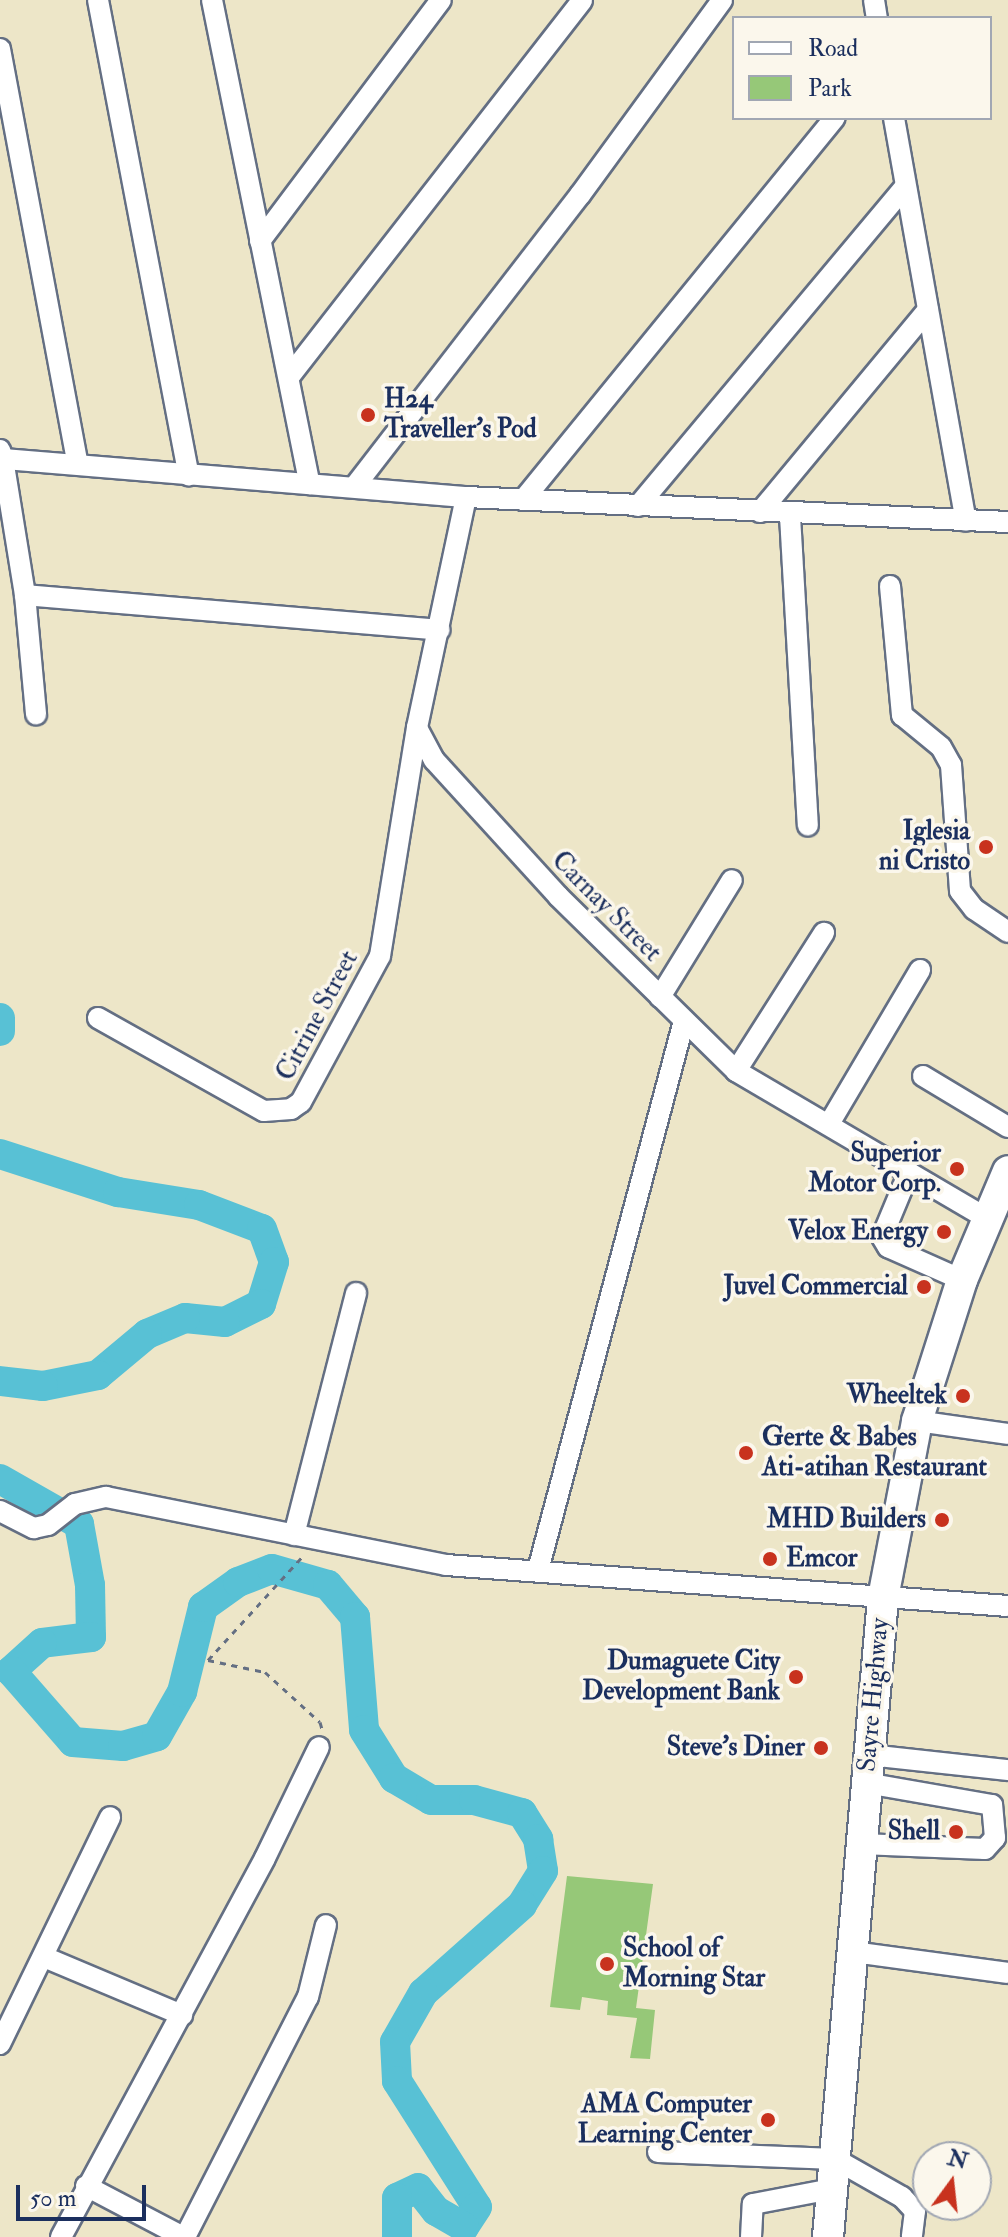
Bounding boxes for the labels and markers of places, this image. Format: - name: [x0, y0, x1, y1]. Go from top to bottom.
- place label: H24 Traveller's Pod: [384, 384, 537, 446]
- marker: H24 Traveller's Pod: [359, 406, 377, 424]
- place label: Iglesia ni Cristo: [879, 816, 970, 878]
- marker: Iglesia ni Cristo: [977, 838, 995, 856]
- place label: Superior Motor Corp.: [808, 1138, 941, 1200]
- marker: Superior Motor Corp.: [948, 1160, 966, 1178]
- place label: Velox Energy: [788, 1216, 928, 1248]
- marker: Velox Energy: [935, 1223, 953, 1241]
- place label: Juvel Commercial: [724, 1271, 908, 1303]
- marker: Juvel Commercial: [915, 1278, 933, 1296]
- place label: Wheeltek: [847, 1380, 947, 1412]
- marker: Wheeltek: [954, 1387, 972, 1405]
- place label: Gerte & Babes Ati-atihan Restaurant: [762, 1422, 987, 1484]
- marker: Gerte & Babes Ati-atihan Restaurant: [737, 1444, 755, 1462]
- place label: MHD Builders: [767, 1504, 926, 1536]
- marker: MHD Builders: [933, 1511, 951, 1529]
- place label: Emcor: [786, 1543, 857, 1575]
- marker: Emcor: [761, 1550, 779, 1568]
- place label: Dumaguete City Development Bank: [582, 1646, 780, 1708]
- marker: Dumaguete City Development Bank: [787, 1668, 805, 1686]
- place label: Steve's Diner: [667, 1732, 805, 1764]
- marker: Steve's Diner: [812, 1739, 830, 1757]
- place label: Shell: [888, 1816, 940, 1848]
- marker: Shell: [947, 1823, 965, 1841]
- place label: School of Morning Star: [623, 1933, 765, 1994]
- marker: School of Morning Star: [598, 1955, 616, 1973]
- place label: AMA Computer Learning Center: [578, 2089, 752, 2150]
- marker: AMA Computer Learning Center: [759, 2111, 777, 2129]

